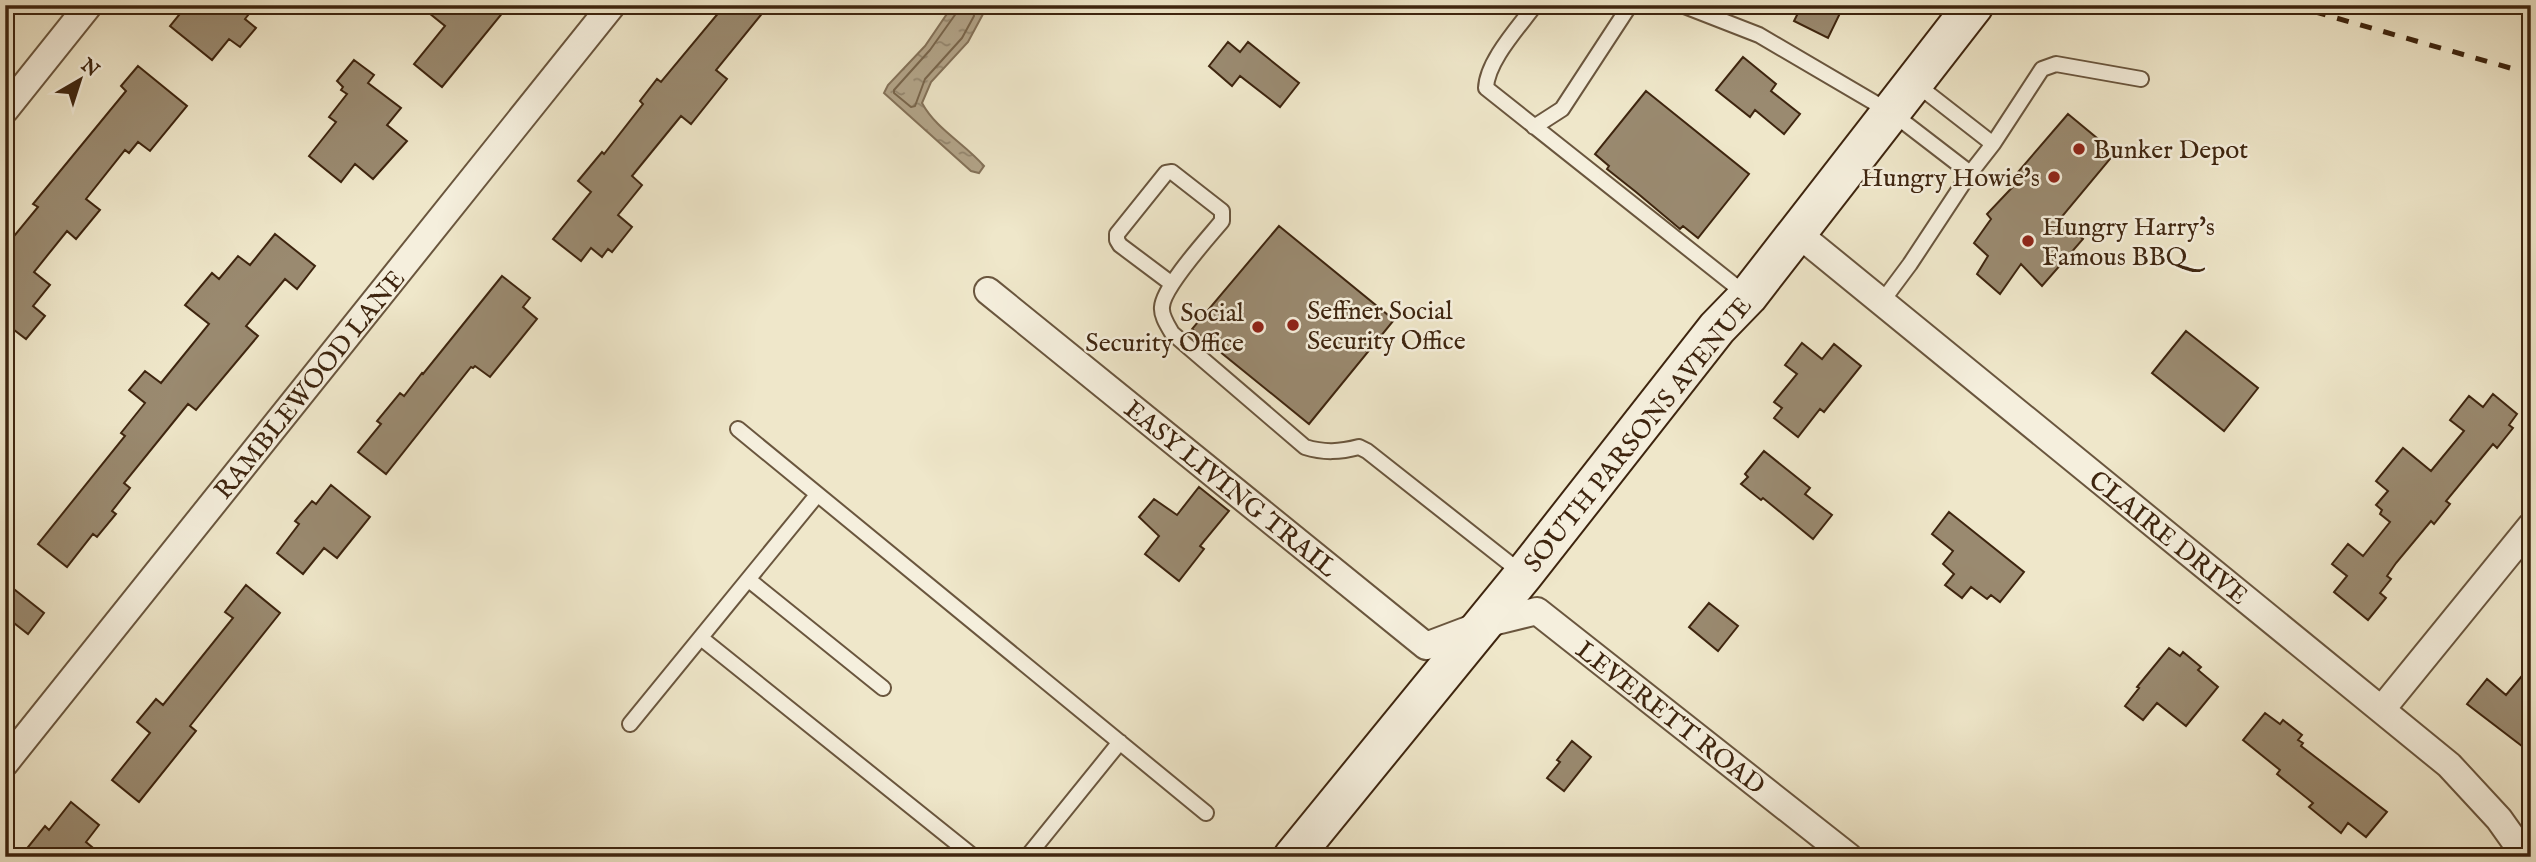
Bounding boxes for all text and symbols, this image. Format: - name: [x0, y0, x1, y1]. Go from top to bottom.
- north arrow: [46, 46, 116, 116]
- text: N: [75, 53, 104, 83]
- place label: Bunker Depot: [2093, 134, 2248, 167]
- marker: Bunker Depot: [2071, 141, 2087, 157]
- place label: Hungry Howie's: [1861, 162, 2040, 195]
- marker: Hungry Howie's: [2046, 169, 2062, 185]
- place label: Hungry Harry's Famous BBQ: [2042, 211, 2215, 274]
- marker: Hungry Harry's Famous BBQ: [2020, 233, 2036, 249]
- street label: RAMBLEWOOD LANE: [207, 264, 413, 506]
- street label: SOUTH PARSONS AVENUE: [1517, 290, 1760, 579]
- place label: Seffner Social Security Office: [1307, 295, 1466, 358]
- place label: Social Security Office: [1085, 297, 1245, 360]
- marker: Seffner Social Security Office: [1285, 317, 1301, 333]
- marker: Social Security Office: [1250, 319, 1266, 335]
- street label: EASY LIVING TRAIL: [1117, 393, 1344, 586]
- street label: CLAIRE DRIVE: [2082, 464, 2254, 613]
- street label: LEVERETT ROAD: [1569, 634, 1771, 802]

